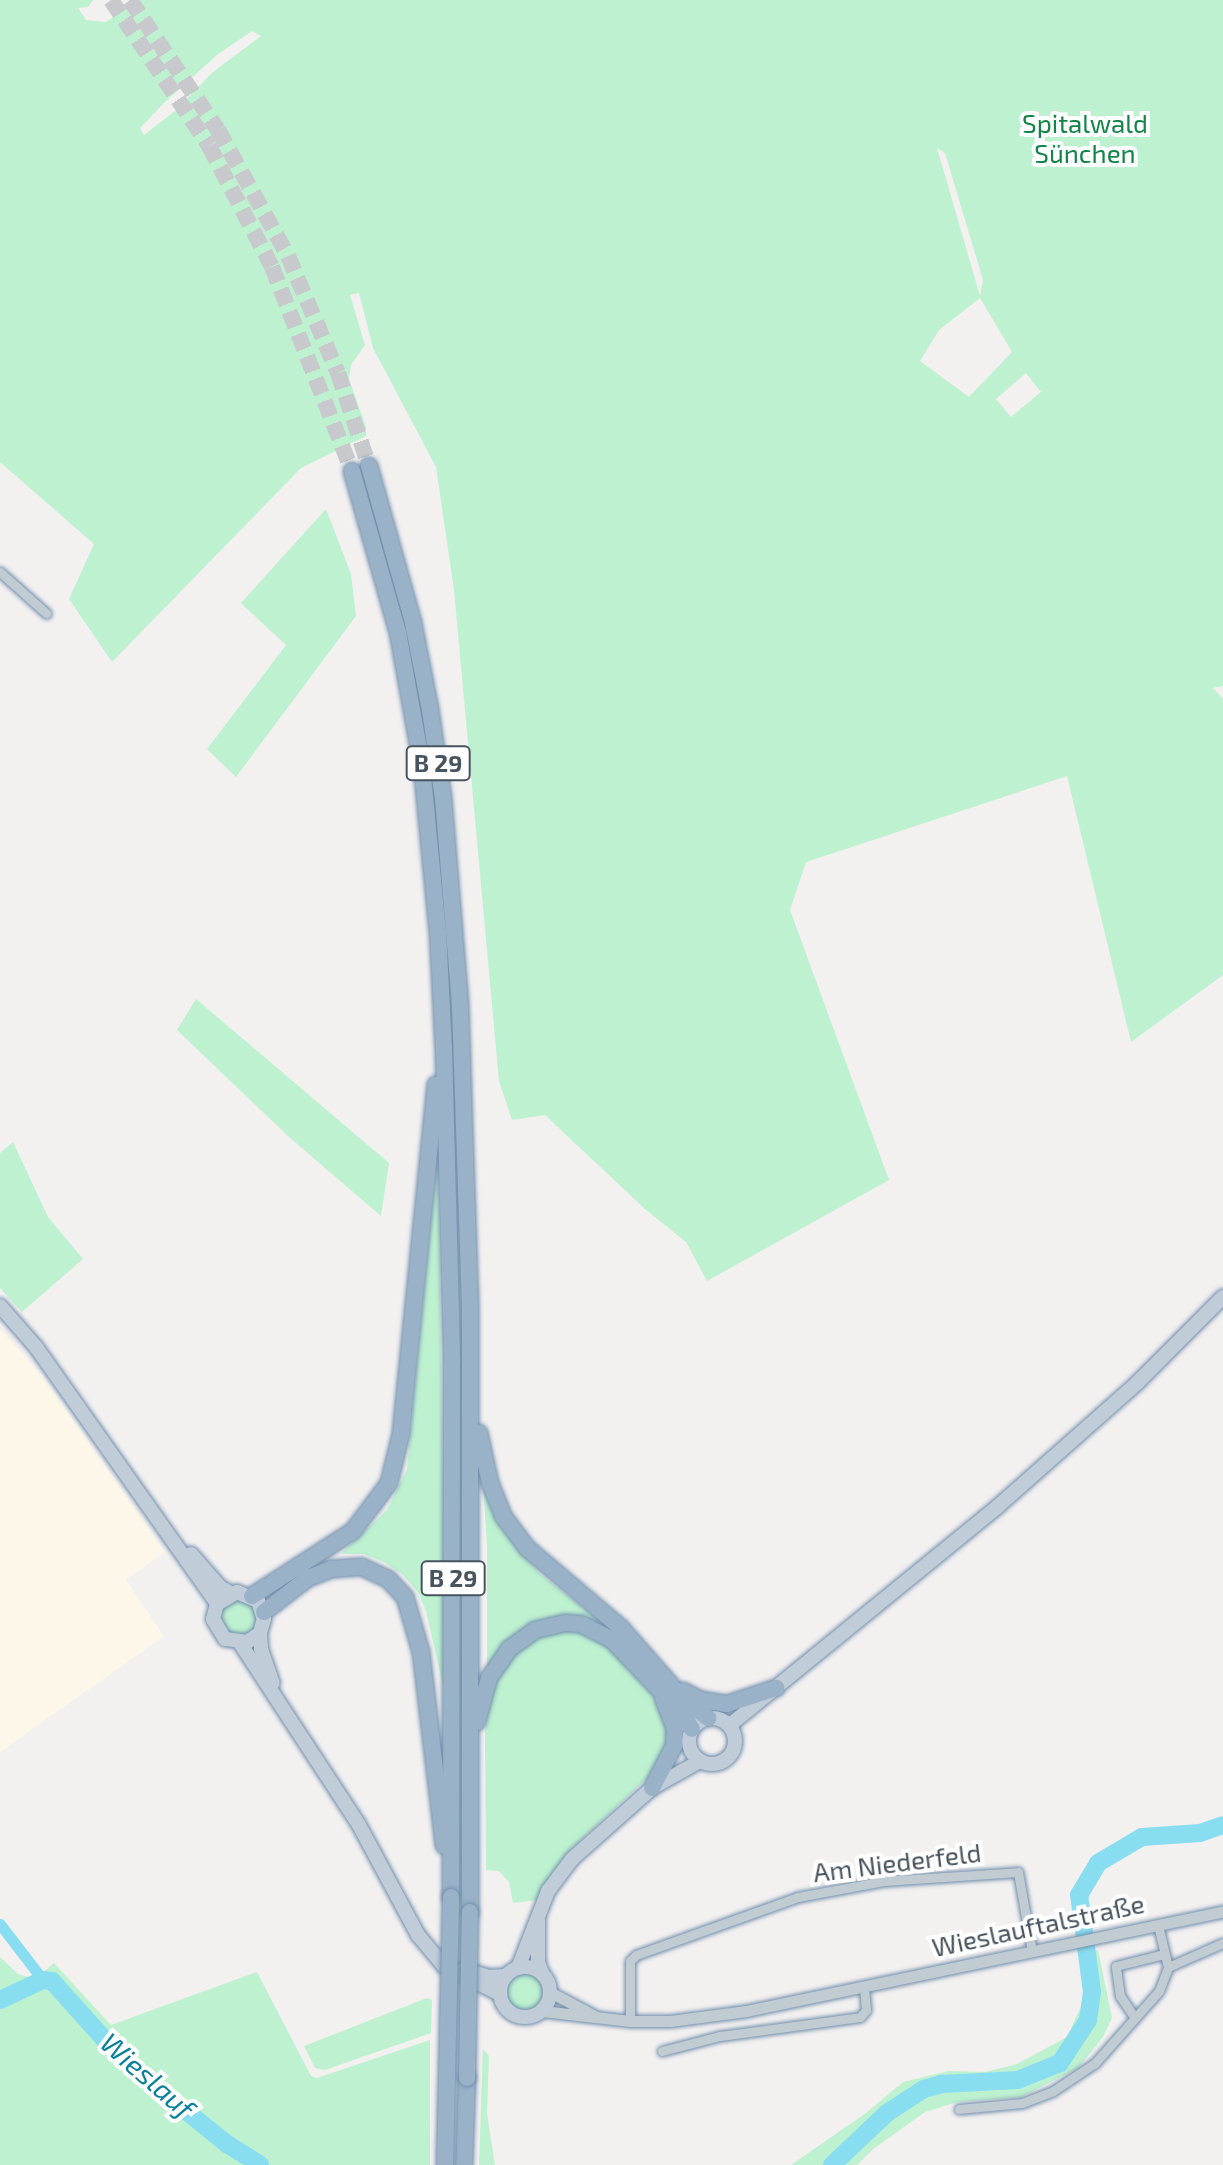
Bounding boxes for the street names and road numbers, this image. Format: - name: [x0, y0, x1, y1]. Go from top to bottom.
- road number: B 29: [404, 743, 472, 783]
- road number: B 29: [419, 1558, 487, 1598]
- street label: Am Niederfeld: [811, 1836, 983, 1888]
- street label: Wieslauftalstraße: [929, 1887, 1147, 1963]

